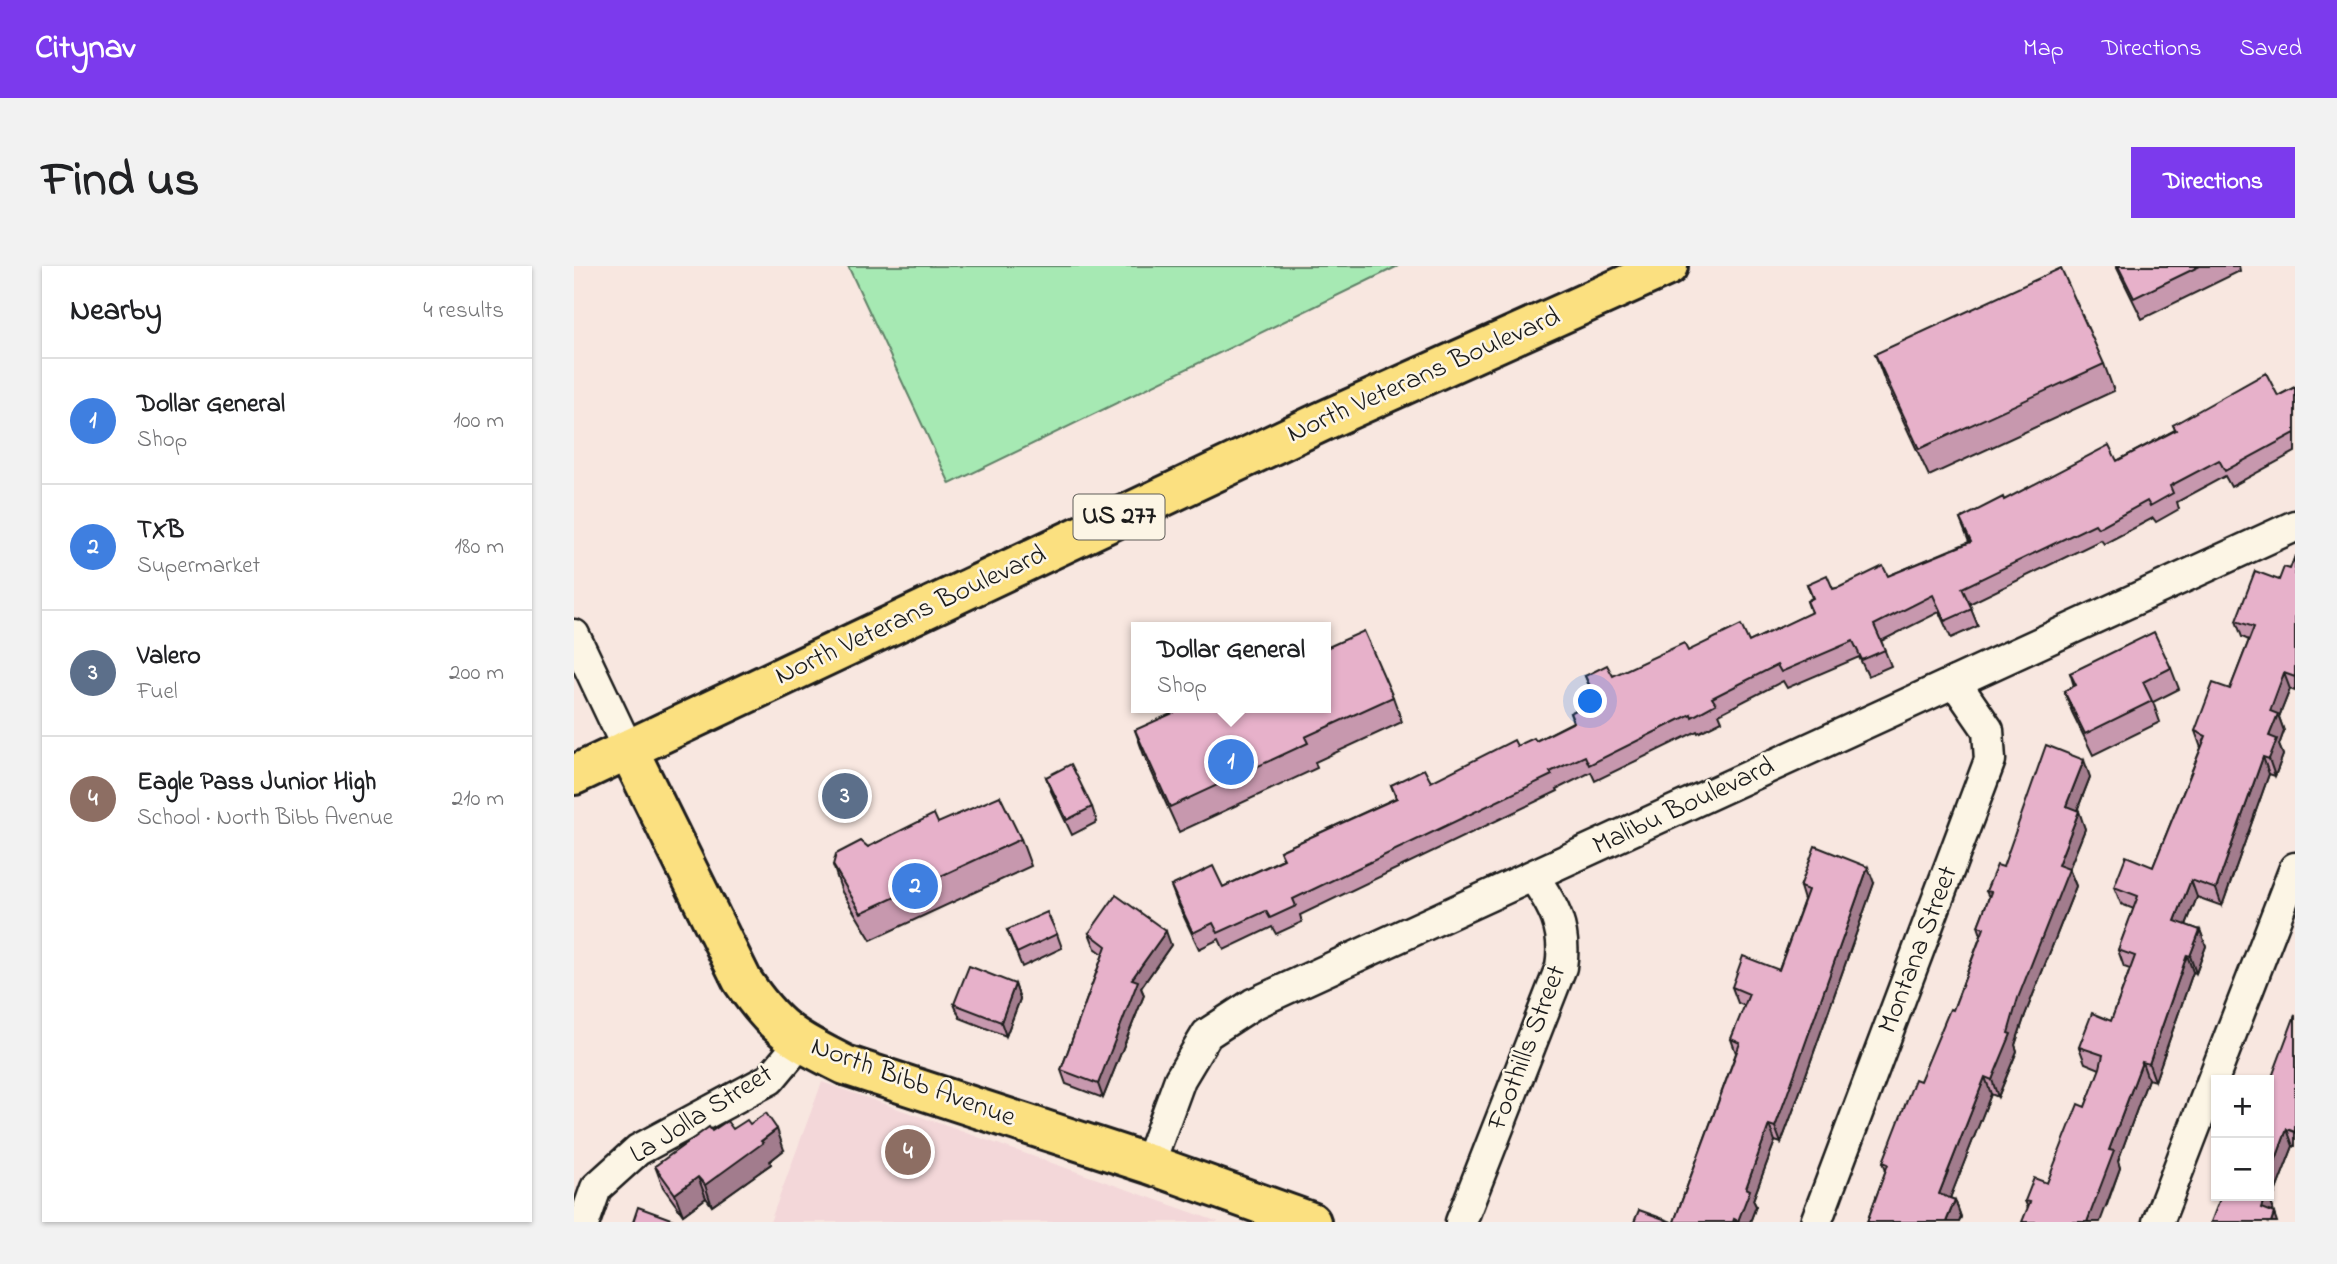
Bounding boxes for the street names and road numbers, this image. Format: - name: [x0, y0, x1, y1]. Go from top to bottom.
- street label: North Veterans Boulevard: [1281, 297, 1567, 455]
- road number: US 277: [1074, 494, 1164, 540]
- street label: North Veterans Boulevard: [769, 535, 1054, 697]
- street label: Malibu Boulevard: [1586, 747, 1782, 867]
- street label: Montana Street: [1868, 860, 1970, 1040]
- street label: Foothills Street: [1477, 960, 1578, 1137]
- street label: North Bibb Avenue: [805, 1027, 1022, 1139]
- street label: La Jolla Street: [622, 1055, 782, 1175]

